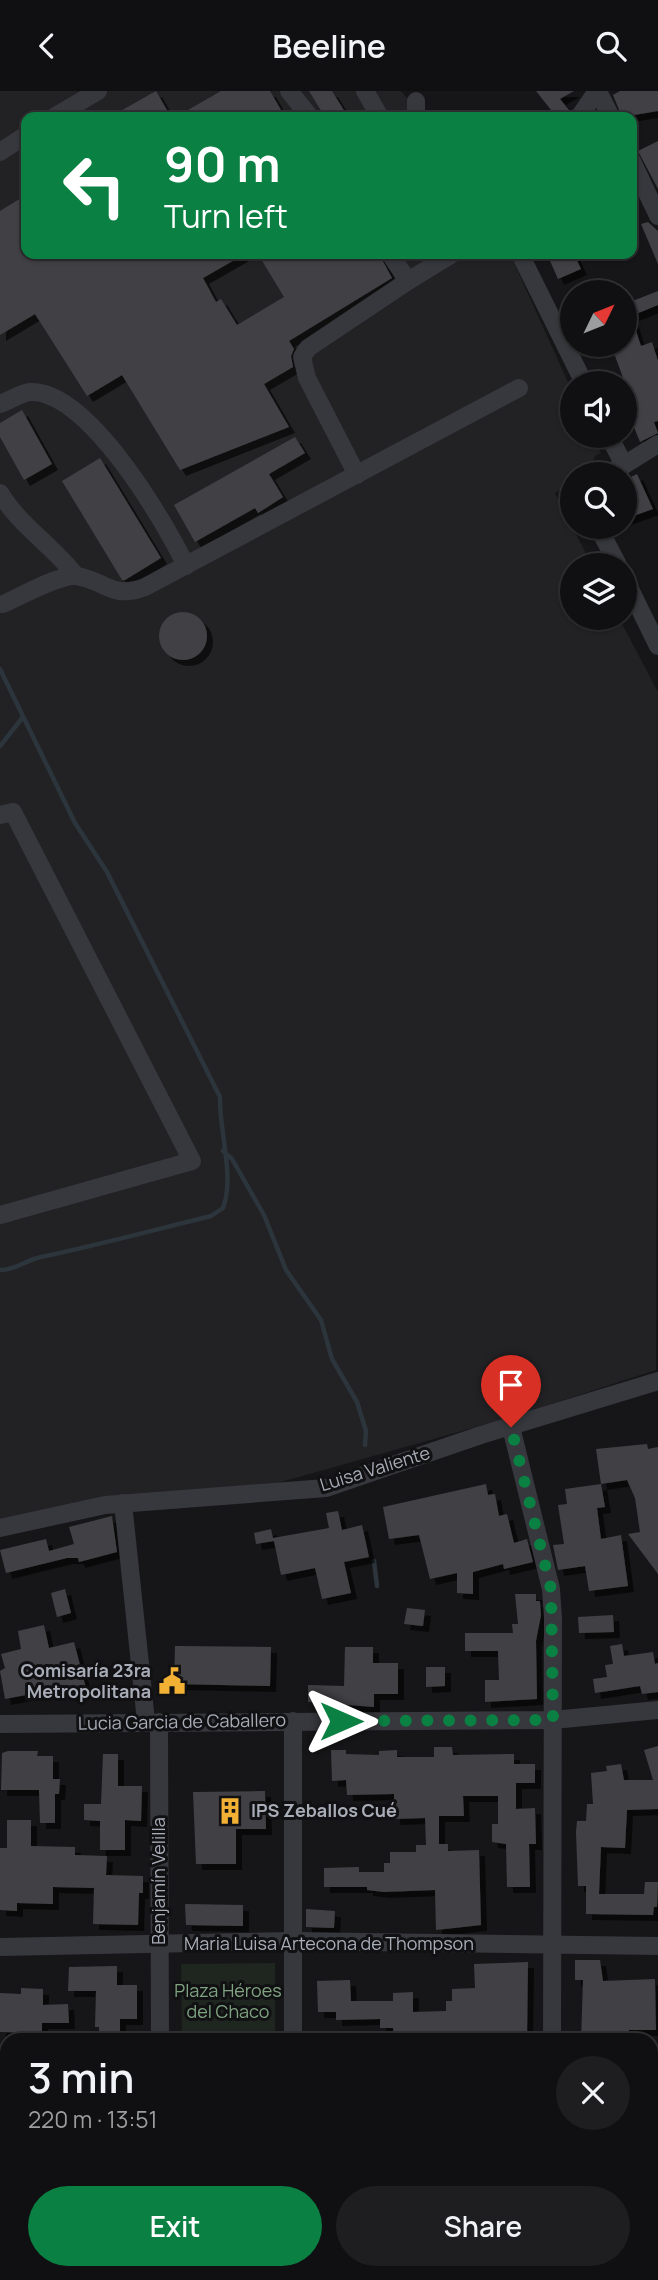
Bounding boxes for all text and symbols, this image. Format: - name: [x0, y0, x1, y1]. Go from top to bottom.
- text: Beeline: [272, 24, 386, 68]
- icon: back: [28, 27, 66, 65]
- icon: search: [592, 27, 630, 65]
- text: 90 m: [164, 130, 281, 197]
- icon: left: [49, 140, 140, 231]
- text: Turn left: [164, 194, 288, 238]
- north arrow: [560, 280, 637, 357]
- map controls: [560, 280, 637, 630]
- button: sound: [560, 371, 637, 448]
- button: search: [560, 462, 637, 539]
- button: layers: [560, 553, 637, 630]
- pin: [481, 1355, 541, 1427]
- icon: arrive: [492, 1366, 530, 1404]
- street label: Luisa Valiente: [317, 1440, 433, 1496]
- place label: Comisaría 23ra Metropolitana: [21, 1658, 151, 1703]
- public building icon: Comisaría 23ra Metropolitana: [157, 1666, 187, 1696]
- position arrow: [304, 1684, 378, 1758]
- street label: Lucia Garcia de Caballero: [78, 1707, 286, 1735]
- building icon: IPS Zeballos Cué: [215, 1796, 245, 1826]
- place label: IPS Zeballos Cué: [251, 1798, 397, 1822]
- street label: Benjamín Velilla: [146, 1817, 170, 1945]
- street label: Maria Luisa Artecona de Thompson: [184, 1931, 474, 1955]
- park label: Plaza Héroes del Chaco: [174, 1978, 282, 2023]
- text: 3 min: [28, 2048, 134, 2106]
- button: close: [556, 2056, 630, 2130]
- text: 220 m · 13:51: [28, 2103, 158, 2135]
- button: Exit: [28, 2186, 322, 2266]
- button: Share: [336, 2186, 630, 2266]

